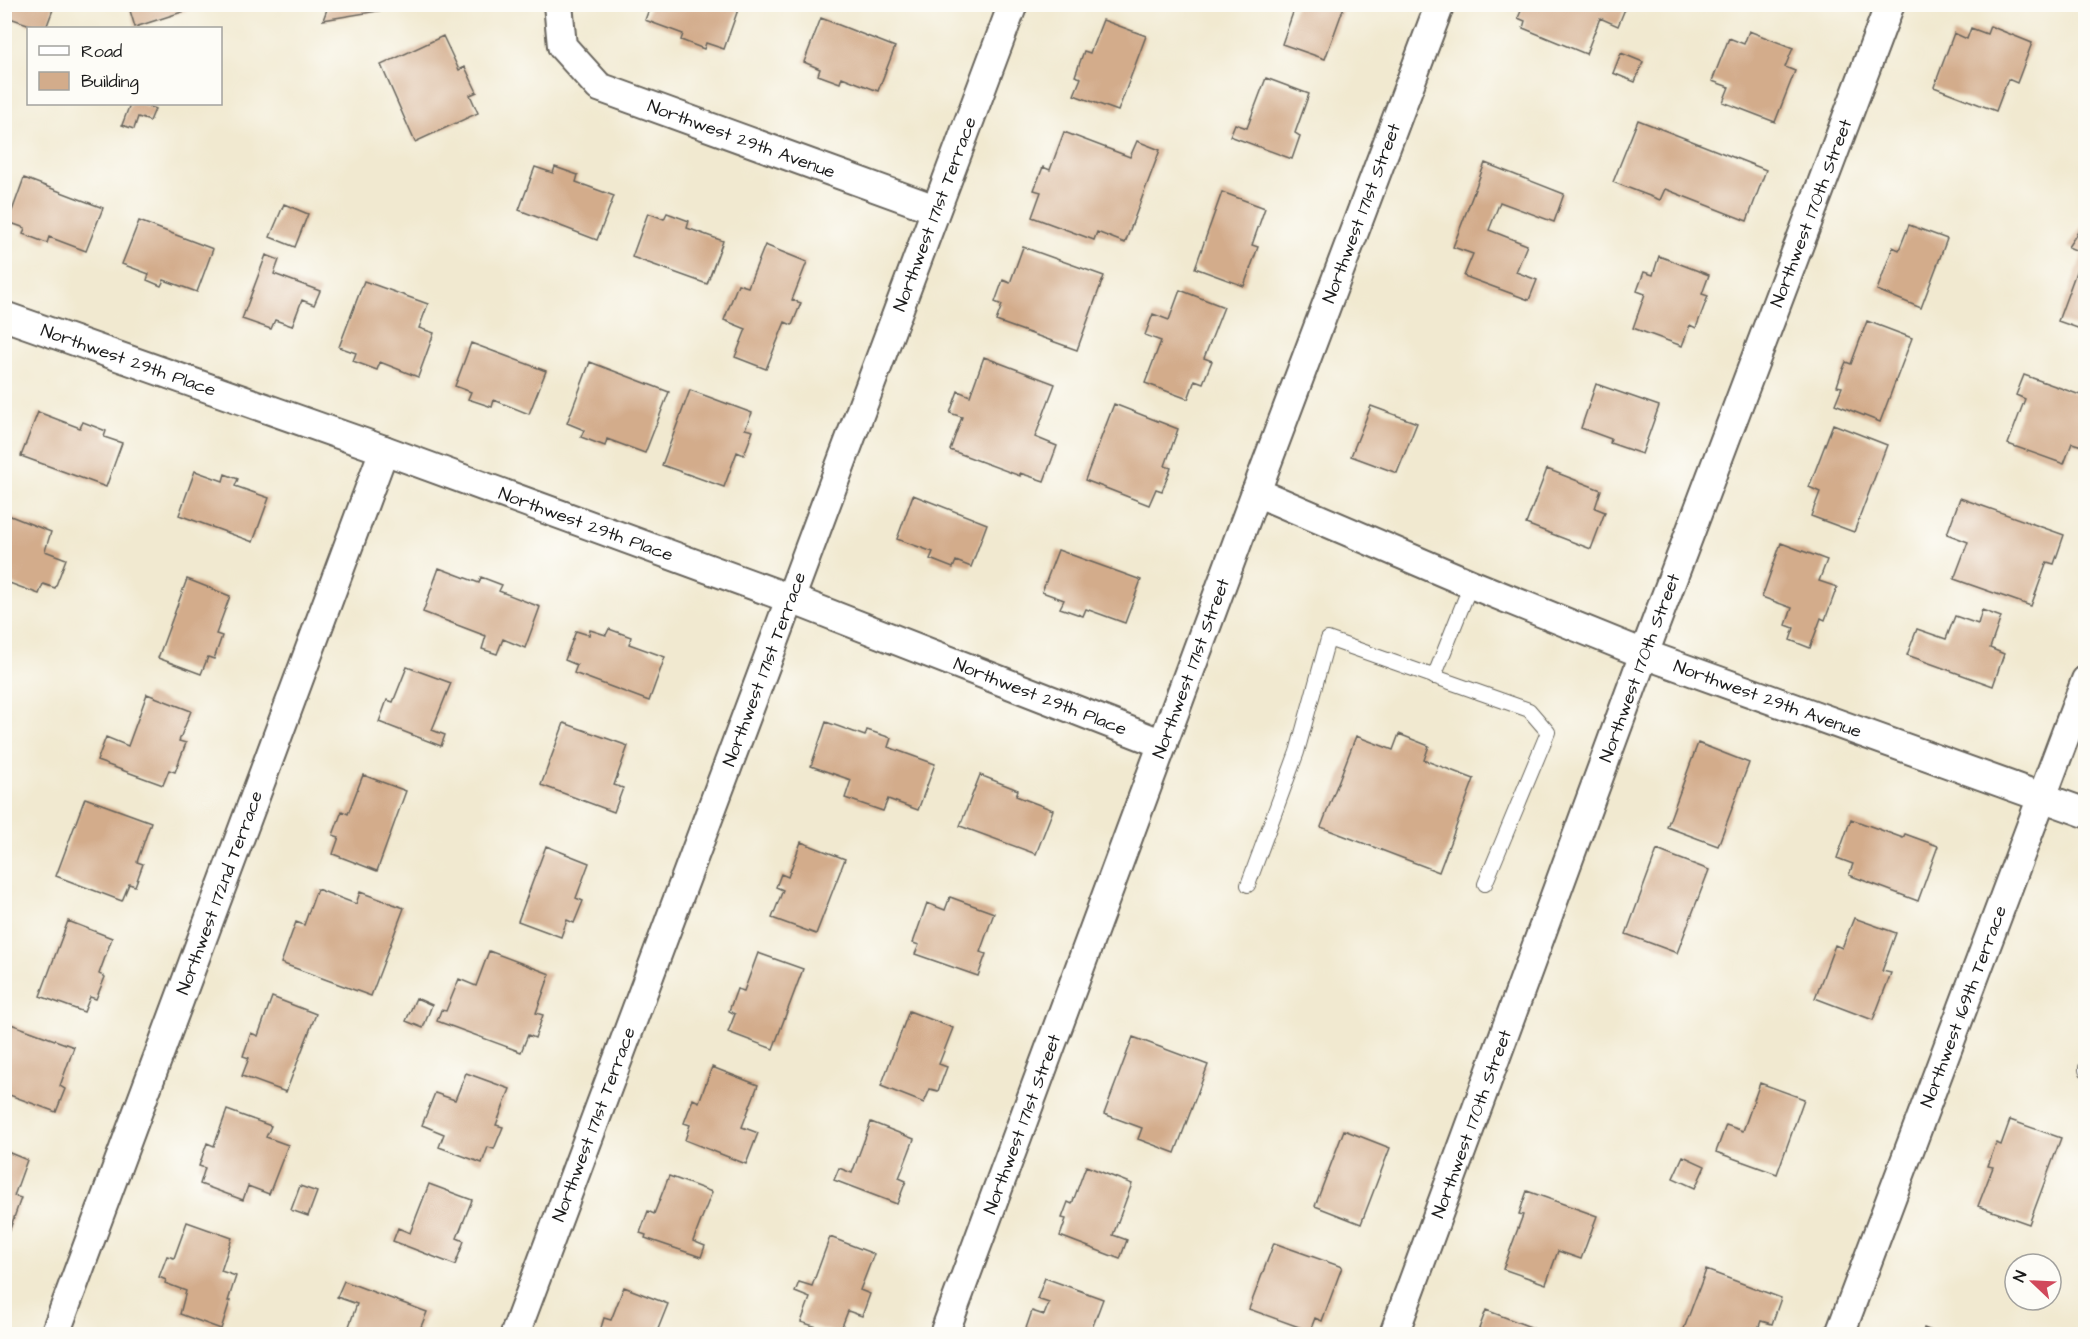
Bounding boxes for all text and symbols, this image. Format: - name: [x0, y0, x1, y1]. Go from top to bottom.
- legend: [27, 27, 222, 105]
- text: Road: [81, 39, 122, 64]
- text: Building: [81, 69, 139, 95]
- street label: Northwest 29th Avenue: [644, 93, 839, 184]
- street label: Northwest 171st Terrace: [887, 113, 982, 315]
- street label: Northwest 170th Street: [1764, 115, 1858, 311]
- street label: Northwest 171st Street: [1316, 119, 1407, 307]
- street label: Northwest 29th Place: [38, 318, 220, 402]
- street label: Northwest 29th Place: [495, 481, 677, 567]
- street label: Northwest 171st Terrace: [716, 568, 812, 770]
- street label: Northwest 170th Street: [1593, 569, 1686, 765]
- street label: Northwest 171st Street: [1146, 574, 1236, 762]
- street label: Northwest 29th Place: [950, 651, 1131, 741]
- street label: Northwest 29th Avenue: [1670, 653, 1865, 744]
- street label: Northwest 172nd Terrace: [170, 787, 269, 998]
- street label: Northwest 169th Terrace: [1914, 902, 2013, 1111]
- street label: Northwest 171st Terrace: [546, 1023, 641, 1225]
- street label: Northwest 170th Street: [1425, 1025, 1518, 1222]
- street label: Northwest 171st Street: [977, 1030, 1067, 1217]
- north arrow: [2003, 1252, 2063, 1312]
- text: N: [2008, 1268, 2032, 1285]

